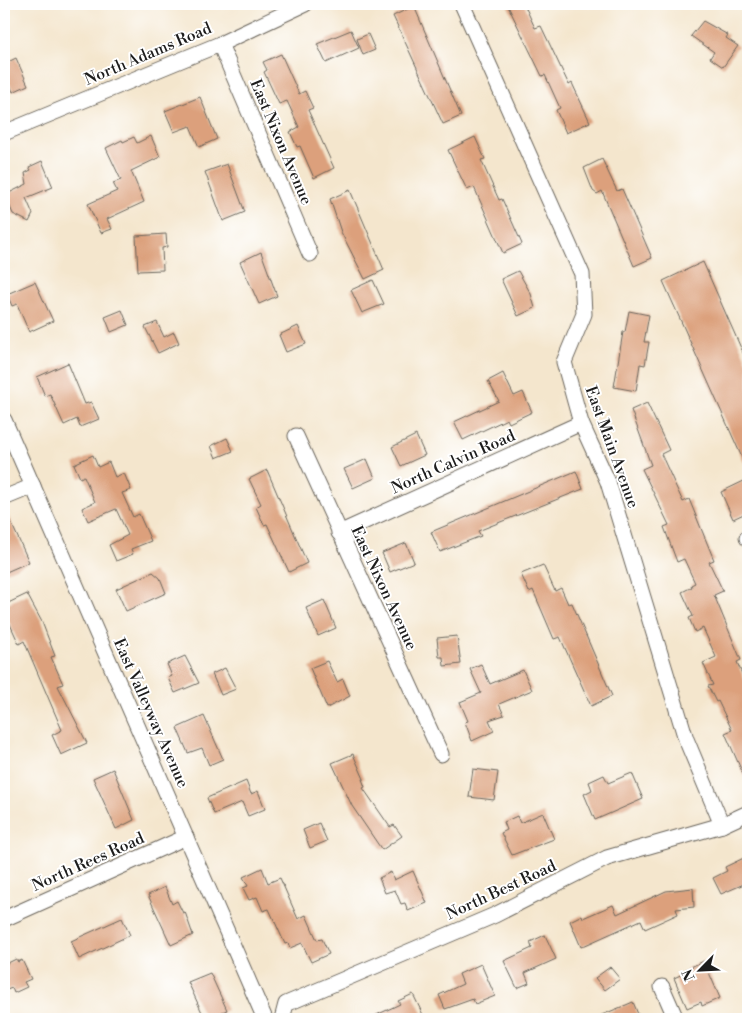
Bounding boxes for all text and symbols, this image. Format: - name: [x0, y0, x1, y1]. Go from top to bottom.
- street label: North Adams Road: [81, 18, 215, 90]
- street label: East Nixon Avenue: [245, 76, 317, 208]
- street label: East Main Avenue: [581, 383, 643, 511]
- street label: North Calvin Road: [388, 426, 518, 498]
- street label: East Nixon Avenue: [346, 523, 422, 653]
- street label: East Valleyway Avenue: [109, 635, 193, 791]
- street label: North Rees Road: [29, 828, 147, 896]
- street label: North Best Road: [443, 856, 559, 924]
- north arrow: [674, 946, 724, 996]
- text: N: [679, 966, 700, 984]

